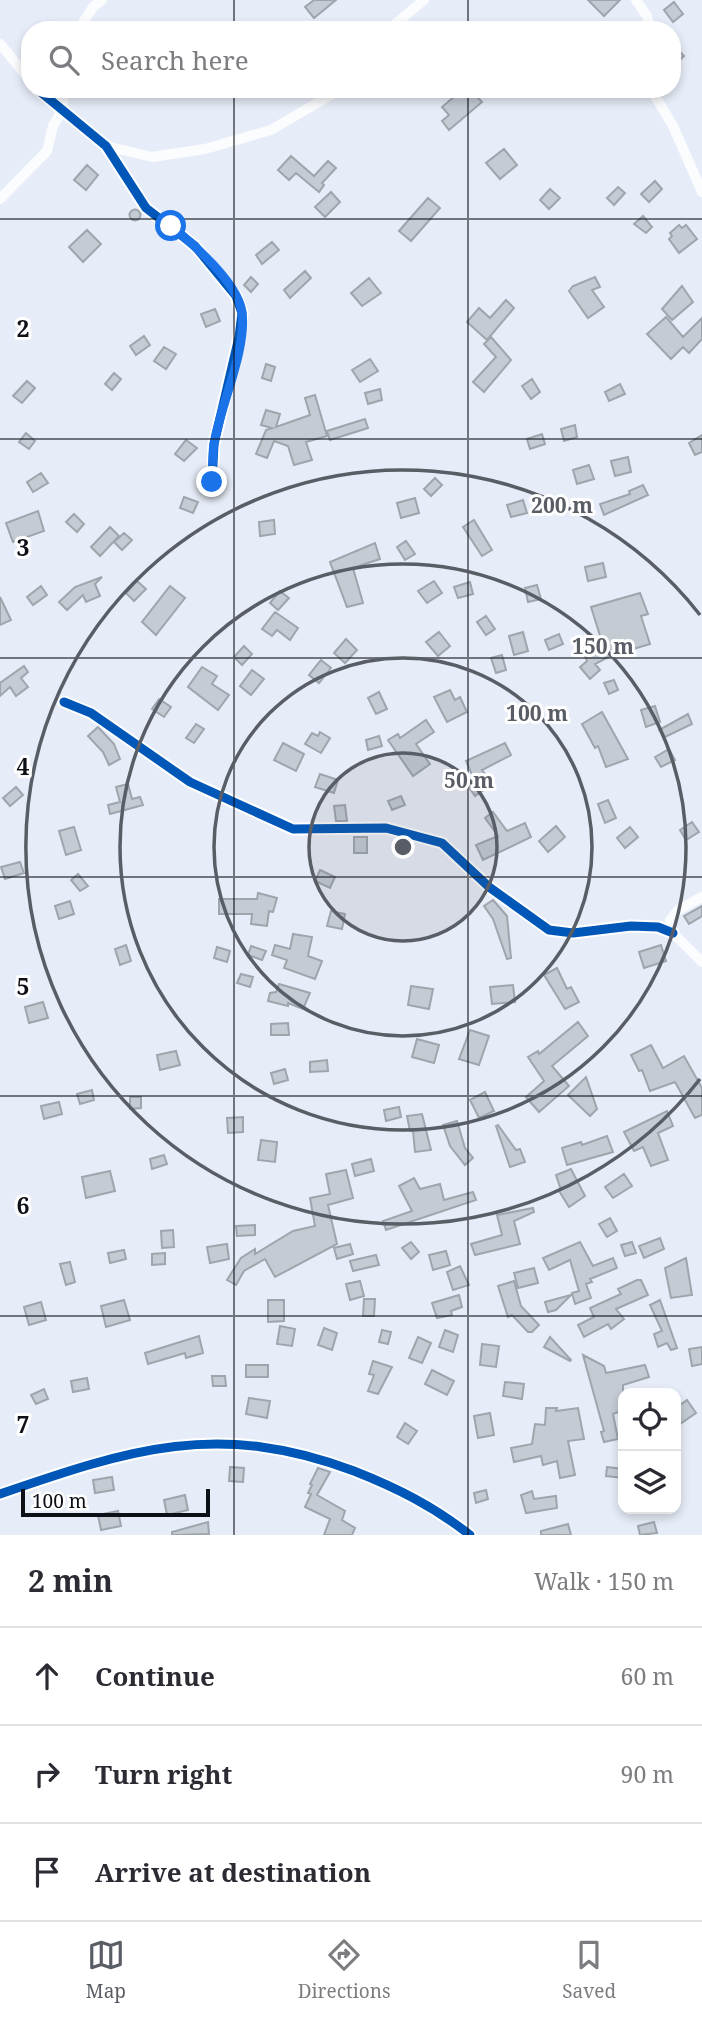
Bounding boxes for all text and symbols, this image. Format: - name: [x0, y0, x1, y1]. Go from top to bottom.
- search box: [21, 21, 681, 98]
- icon: search: [45, 41, 83, 79]
- text: Search here: [101, 42, 249, 78]
- route start: [155, 210, 186, 241]
- text: 2: [17, 312, 30, 344]
- route end: [196, 466, 227, 497]
- text: 200 m: [531, 491, 593, 519]
- text: 3: [17, 531, 30, 563]
- text: 150 m: [572, 632, 634, 660]
- text: 100 m: [506, 699, 568, 727]
- text: 4: [17, 750, 30, 782]
- text: 50 m: [444, 766, 494, 794]
- centre of rings: [391, 835, 415, 859]
- text: 5: [17, 970, 30, 1002]
- text: 6: [17, 1189, 30, 1221]
- map controls: [618, 1388, 681, 1514]
- button: locate: [618, 1388, 681, 1451]
- text: 7: [17, 1408, 30, 1440]
- button: layers: [618, 1451, 681, 1514]
- scale bar: [21, 1486, 210, 1518]
- text: 100 m: [32, 1488, 87, 1514]
- text: 2 min: [28, 1560, 113, 1601]
- text: Walk · 150 m: [534, 1565, 674, 1597]
- icon: ahead: [28, 1657, 66, 1695]
- text: Continue: [95, 1658, 215, 1694]
- text: 60 m: [621, 1660, 674, 1692]
- icon: right: [28, 1755, 66, 1793]
- text: Turn right: [95, 1756, 232, 1792]
- text: 90 m: [621, 1758, 674, 1790]
- icon: arrive: [28, 1853, 66, 1891]
- text: Arrive at destination: [95, 1854, 371, 1890]
- tab: Map: [86, 1936, 126, 2004]
- tab: Directions: [298, 1936, 391, 2004]
- tab: Saved: [562, 1936, 616, 2004]

